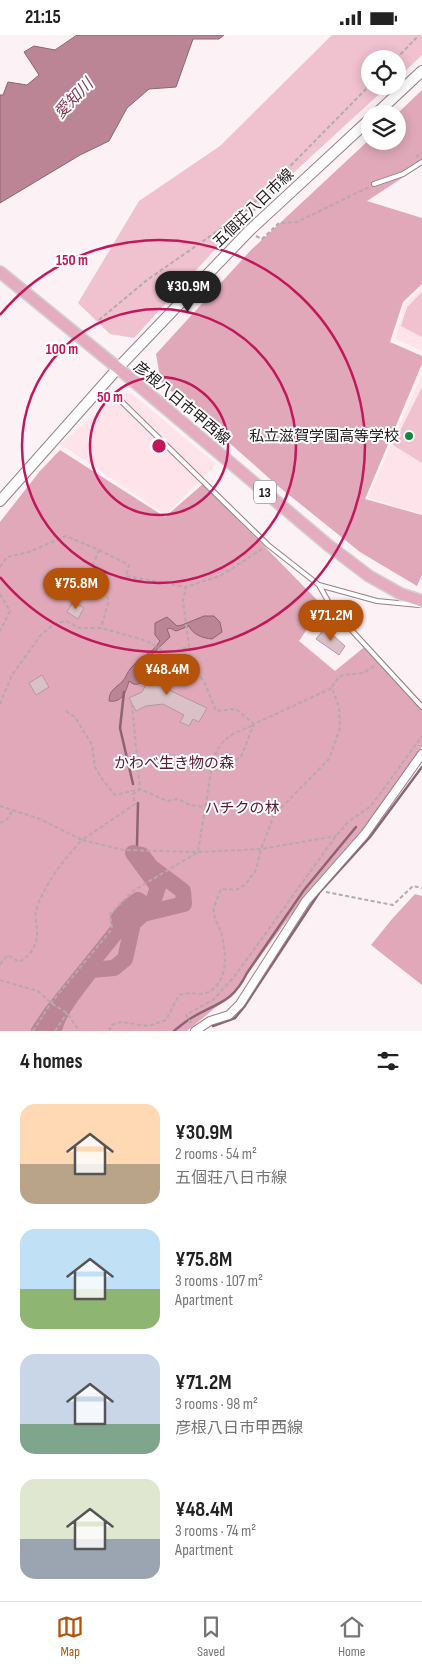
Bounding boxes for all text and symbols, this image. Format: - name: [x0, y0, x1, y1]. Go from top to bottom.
- text: 21:15: [25, 6, 61, 29]
- map controls: [361, 50, 406, 150]
- button: locate: [361, 50, 406, 95]
- water label: 愛知川: [51, 74, 99, 123]
- button: layers: [361, 105, 406, 150]
- street label: 五個荘八日市線: [209, 165, 298, 252]
- text: 150 m: [56, 251, 88, 270]
- pin: ¥30.9M: [147, 271, 229, 313]
- text: ¥30.9M: [166, 277, 210, 296]
- text: 100 m: [46, 340, 78, 359]
- street label: 彦根八日市甲西線: [130, 358, 234, 449]
- text: 50 m: [97, 388, 123, 407]
- place label: 私立滋賀学園高等学校: [249, 427, 399, 446]
- marker: 私立滋賀学園高等学校: [403, 430, 415, 442]
- centre of rings: [150, 437, 168, 455]
- road number: 13: [254, 481, 276, 503]
- pin: ¥75.8M: [35, 567, 117, 610]
- text: ¥75.8M: [54, 574, 98, 593]
- pin: ¥71.2M: [290, 599, 372, 642]
- text: ¥71.2M: [309, 606, 353, 625]
- pin: ¥48.4M: [126, 653, 208, 696]
- text: ¥48.4M: [145, 660, 189, 679]
- park label: かわべ生き物の森: [114, 754, 234, 773]
- park label: ハチクの林: [204, 799, 280, 818]
- icon: filters: [374, 1047, 402, 1075]
- text: 4 homes: [20, 1049, 83, 1074]
- text: ¥30.9M: [175, 1120, 232, 1145]
- icon: home: [60, 1124, 120, 1184]
- text: 2 rooms · 54 m²: [175, 1145, 257, 1164]
- text: 五個荘八日市線: [175, 1169, 287, 1188]
- text: ¥75.8M: [175, 1247, 232, 1272]
- icon: home: [60, 1249, 120, 1309]
- text: 3 rooms · 107 m²: [175, 1272, 263, 1291]
- text: Apartment: [175, 1291, 233, 1310]
- text: ¥71.2M: [175, 1370, 232, 1395]
- icon: home: [60, 1374, 120, 1434]
- text: 3 rooms · 98 m²: [175, 1395, 258, 1414]
- text: 彦根八日市甲西線: [175, 1419, 303, 1438]
- text: ¥48.4M: [175, 1497, 233, 1522]
- icon: home: [60, 1499, 120, 1559]
- text: 3 rooms · 74 m²: [175, 1522, 256, 1541]
- text: Apartment: [175, 1541, 233, 1560]
- tab: Map: [56, 1613, 84, 1660]
- tab: Saved: [197, 1613, 225, 1660]
- tab: Home: [338, 1613, 366, 1660]

